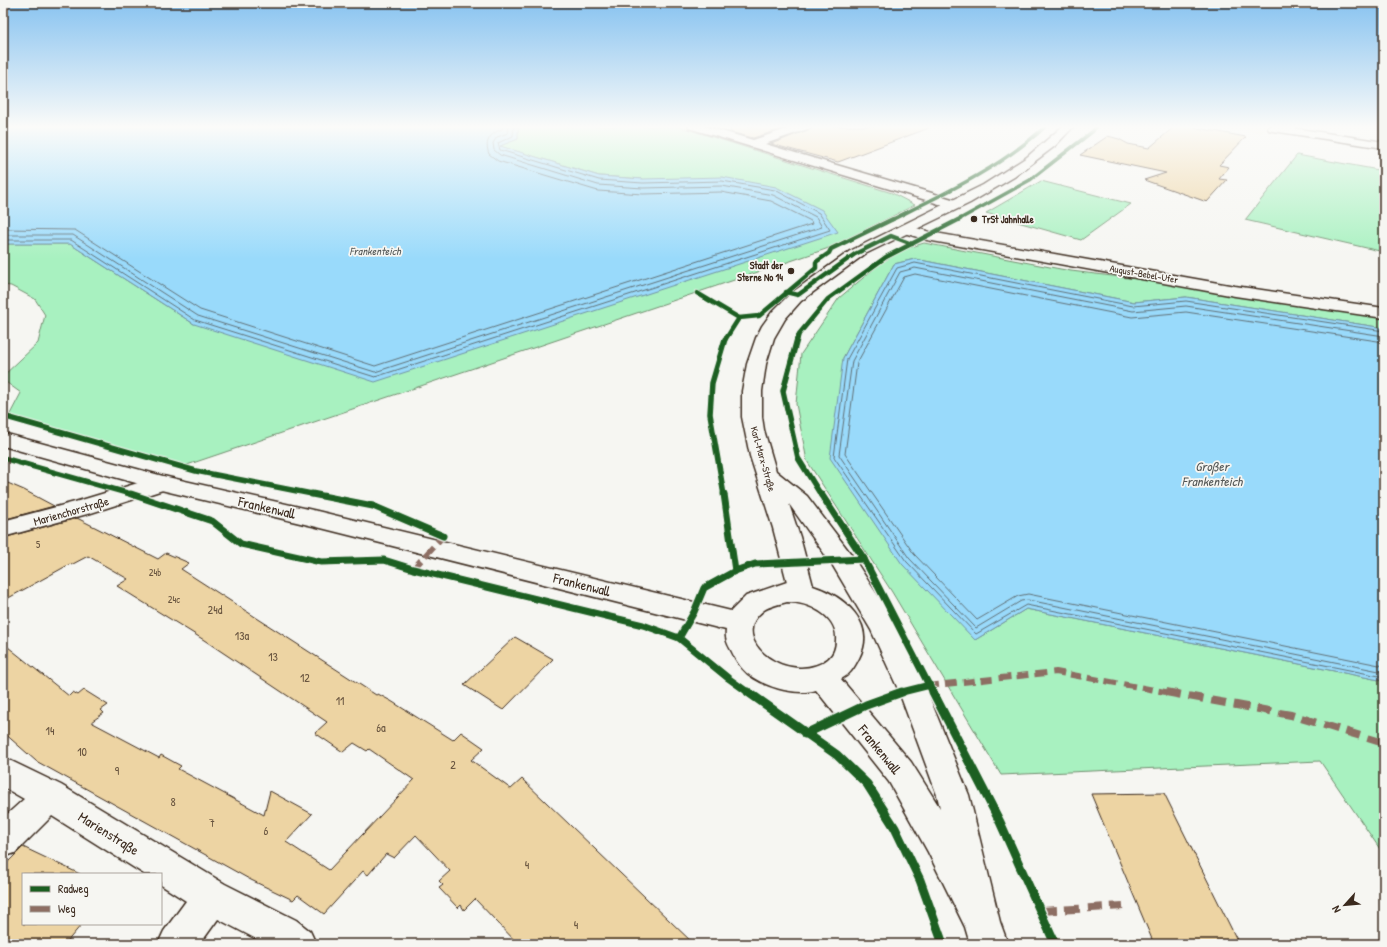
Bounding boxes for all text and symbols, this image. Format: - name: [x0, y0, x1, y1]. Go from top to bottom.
- place label: TrSt Jahnhalle: [981, 213, 1034, 226]
- marker: TrSt Jahnhalle: [969, 214, 979, 224]
- water label: Frankenteich: [349, 244, 402, 258]
- place label: Stadt der Sterne No 14: [737, 259, 783, 284]
- street label: August-Bebel-Ufer: [1109, 262, 1179, 286]
- marker: Stadt der Sterne No 14: [786, 266, 796, 276]
- street label: Karl-Marx-Straße: [748, 425, 778, 493]
- water label: Großer Frankenteich: [1182, 457, 1244, 490]
- street label: Frankenwall: [236, 491, 298, 523]
- street label: Marienchorstraße: [31, 492, 111, 530]
- house number: 5: [36, 538, 41, 551]
- house number: 24b: [149, 566, 161, 579]
- street label: Frankenwall: [551, 568, 613, 600]
- house number: 24c: [168, 593, 180, 606]
- house number: 24d: [208, 601, 223, 618]
- house number: 13a: [235, 627, 250, 644]
- house number: 13: [268, 648, 278, 665]
- house number: 12: [300, 669, 310, 686]
- house number: 11: [336, 692, 344, 709]
- house number: 6a: [376, 719, 386, 736]
- street label: Frankenwall: [854, 720, 906, 778]
- house number: 14: [46, 722, 55, 739]
- house number: 10: [77, 743, 87, 760]
- house number: 2: [450, 756, 456, 773]
- house number: 9: [115, 762, 120, 779]
- house number: 8: [170, 793, 176, 810]
- street label: Marienstraße: [74, 807, 143, 860]
- house number: 7: [209, 814, 215, 831]
- house number: 6: [264, 822, 269, 839]
- house number: 4: [525, 856, 530, 873]
- legend: [22, 873, 162, 925]
- text: Radweg: [58, 880, 89, 897]
- north arrow: [1325, 885, 1365, 925]
- text: Weg: [58, 900, 76, 917]
- text: N: [1328, 904, 1344, 915]
- house number: 4: [574, 916, 579, 933]

